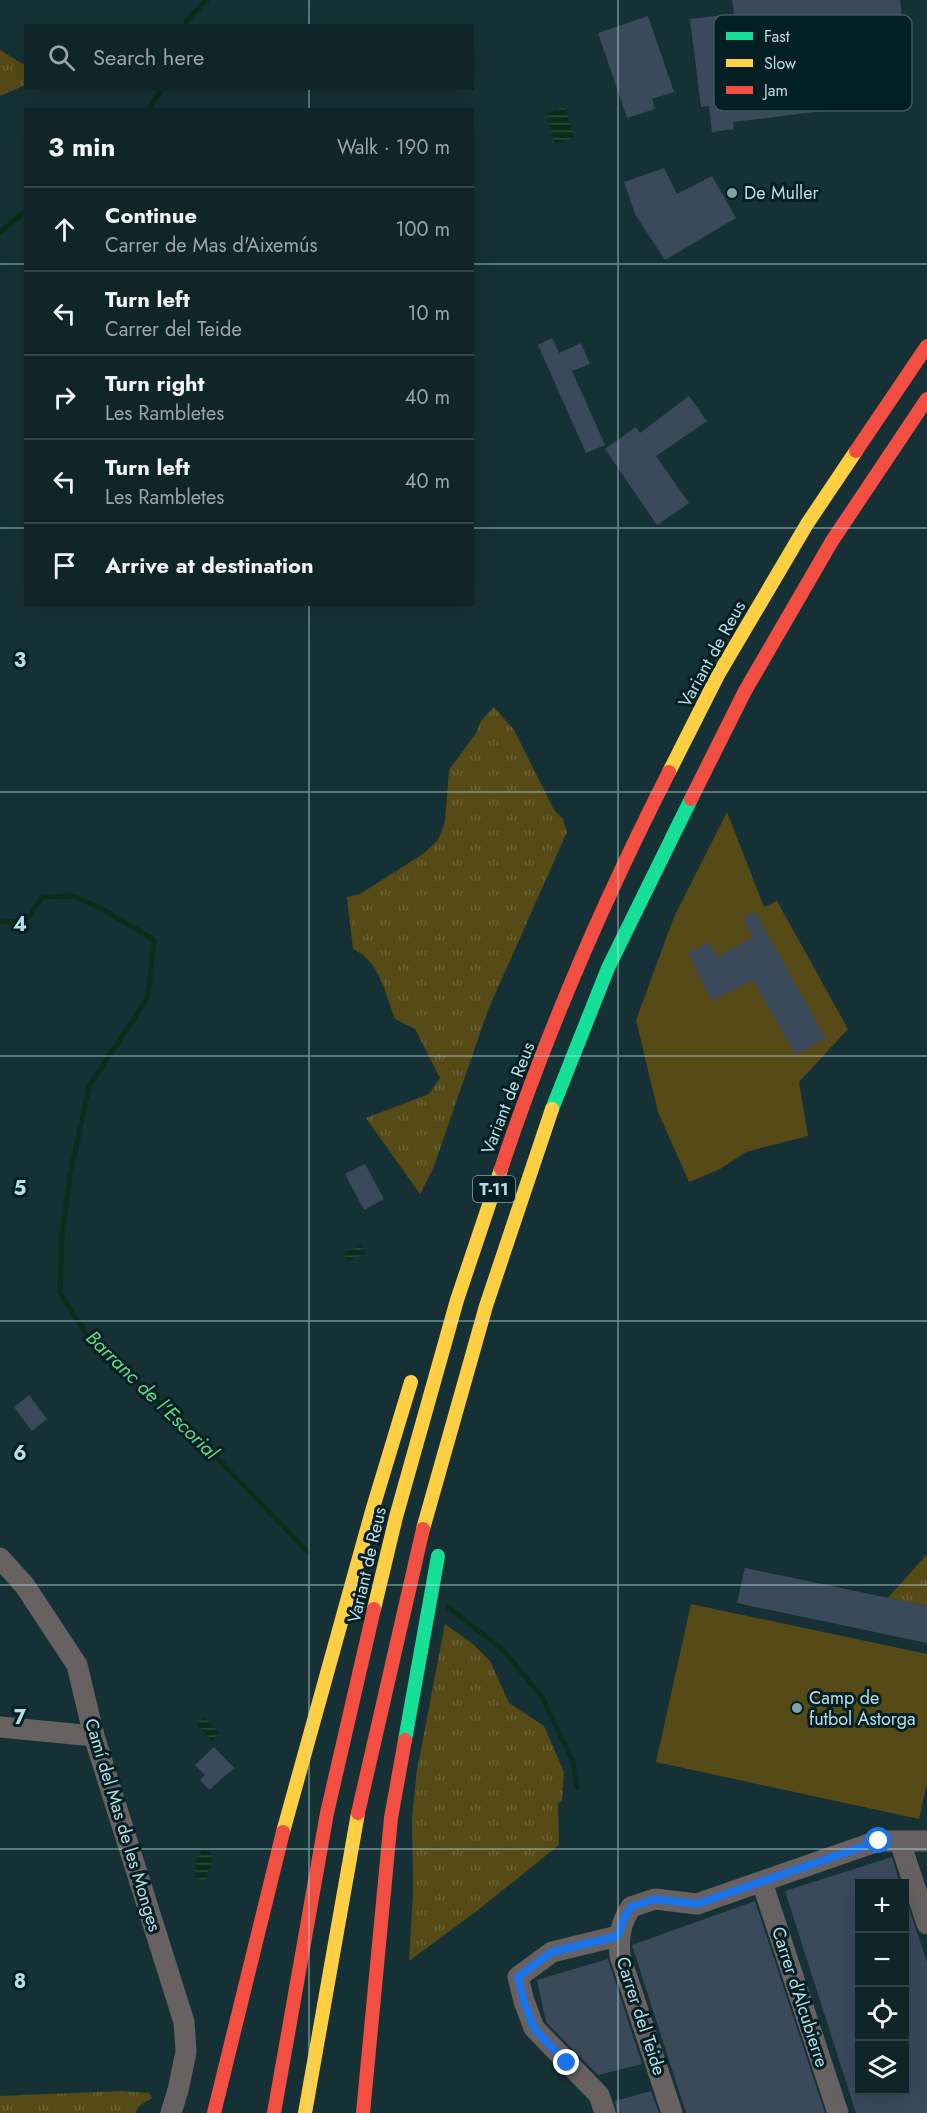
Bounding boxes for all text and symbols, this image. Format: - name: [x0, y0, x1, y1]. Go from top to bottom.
- legend: [714, 15, 912, 111]
- search box: [24, 24, 474, 90]
- text: Fast: [764, 25, 790, 48]
- icon: search: [45, 41, 78, 74]
- text: Search here: [93, 41, 204, 73]
- text: Slow: [764, 52, 796, 75]
- text: Jam: [762, 79, 788, 102]
- text: 3 min: [48, 128, 115, 166]
- text: Walk · 190 m: [337, 133, 450, 162]
- place label: De Muller: [744, 180, 819, 206]
- marker: De Muller: [725, 186, 739, 200]
- text: Continue: [105, 199, 197, 231]
- icon: ahead: [48, 213, 81, 246]
- text: 100 m: [395, 215, 450, 244]
- text: Carrer de Mas d'Aixemús: [105, 231, 318, 260]
- text: Turn left: [105, 283, 190, 315]
- icon: left: [48, 297, 81, 330]
- text: 10 m: [407, 299, 450, 328]
- text: Carrer del Teide: [105, 315, 242, 344]
- text: Turn right: [105, 367, 205, 399]
- icon: right: [48, 381, 81, 414]
- text: 40 m: [405, 383, 450, 412]
- text: Les Rambletes: [105, 399, 224, 428]
- text: Turn left: [105, 451, 190, 483]
- icon: left: [48, 465, 81, 498]
- text: 40 m: [405, 467, 450, 496]
- text: Les Rambletes: [105, 483, 224, 512]
- icon: arrive: [48, 549, 81, 582]
- text: Arrive at destination: [105, 549, 314, 581]
- street label: Variant de Reus: [672, 596, 752, 712]
- text: 3: [14, 646, 26, 675]
- text: 4: [13, 910, 27, 939]
- street label: Variant de Reus: [475, 1038, 541, 1158]
- text: 5: [14, 1174, 27, 1203]
- road number: T-11: [473, 1176, 515, 1202]
- water label: Barranc de l'Escorial: [79, 1324, 226, 1467]
- text: 6: [13, 1439, 27, 1468]
- street label: Variant de Reus: [341, 1504, 393, 1626]
- place label: Camp de futbol Astorga: [809, 1685, 916, 1732]
- marker: Camp de futbol Astorga: [790, 1701, 804, 1715]
- text: 7: [14, 1703, 27, 1732]
- street label: Camí del Mas de les Monges: [78, 1715, 168, 1935]
- route start: [865, 1827, 891, 1853]
- map controls: [855, 1879, 909, 2095]
- button: +: [855, 1879, 909, 1933]
- street label: Carrer d'Alcubierre: [765, 1923, 835, 2071]
- button: −: [855, 1933, 909, 1987]
- street label: Carrer del Teide: [610, 1953, 672, 2079]
- text: 8: [14, 1967, 26, 1996]
- button: locate: [855, 1987, 909, 2041]
- button: layers: [855, 2041, 909, 2095]
- route end: [553, 2049, 579, 2075]

